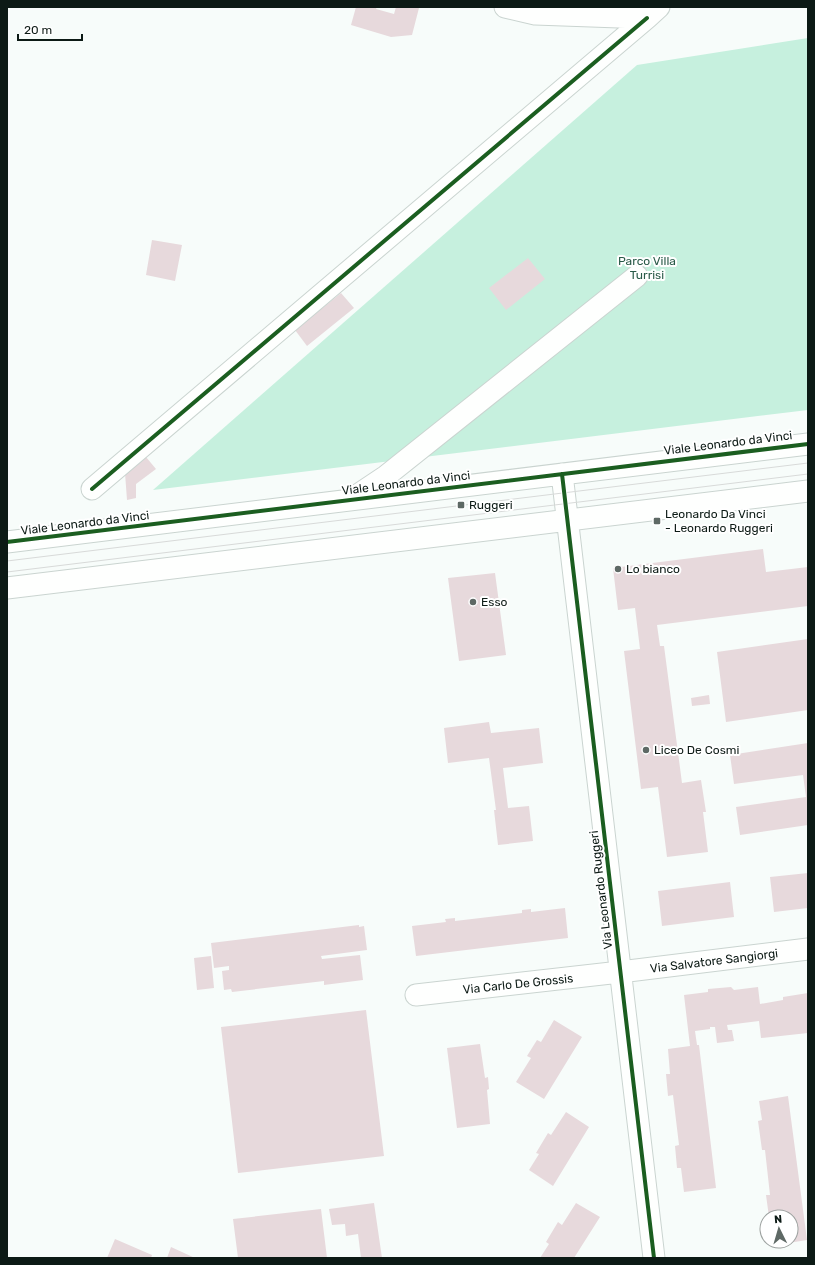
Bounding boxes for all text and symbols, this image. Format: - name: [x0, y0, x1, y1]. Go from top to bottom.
- scale bar: [18, 16, 82, 42]
- text: 20 m: [24, 23, 52, 37]
- park label: Parco Villa Turrisi: [618, 254, 676, 282]
- street label: Viale Leonardo da Vinci: [663, 428, 793, 458]
- street label: Viale Leonardo da Vinci: [341, 468, 471, 498]
- place label: Ruggeri: [469, 498, 513, 512]
- marker: Ruggeri: [456, 500, 466, 510]
- place label: Leonardo Da Vinci - Leonardo Ruggeri: [665, 507, 773, 535]
- street label: Viale Leonardo da Vinci: [20, 508, 150, 538]
- marker: Leonardo Da Vinci - Leonardo Ruggeri: [652, 516, 662, 526]
- place label: Lo bianco: [626, 562, 680, 576]
- marker: Lo bianco: [613, 564, 623, 574]
- place label: Esso: [481, 595, 508, 609]
- marker: Esso: [468, 597, 478, 607]
- place label: Liceo De Cosmi: [654, 743, 739, 757]
- marker: Liceo De Cosmi: [641, 745, 651, 755]
- street label: Via Leonardo Ruggeri: [587, 830, 615, 950]
- street label: Via Salvatore Sangiorgi: [649, 946, 779, 976]
- street label: Via Carlo De Grossis: [462, 971, 574, 997]
- north arrow: [759, 1209, 799, 1249]
- text: N: [774, 1213, 783, 1226]

